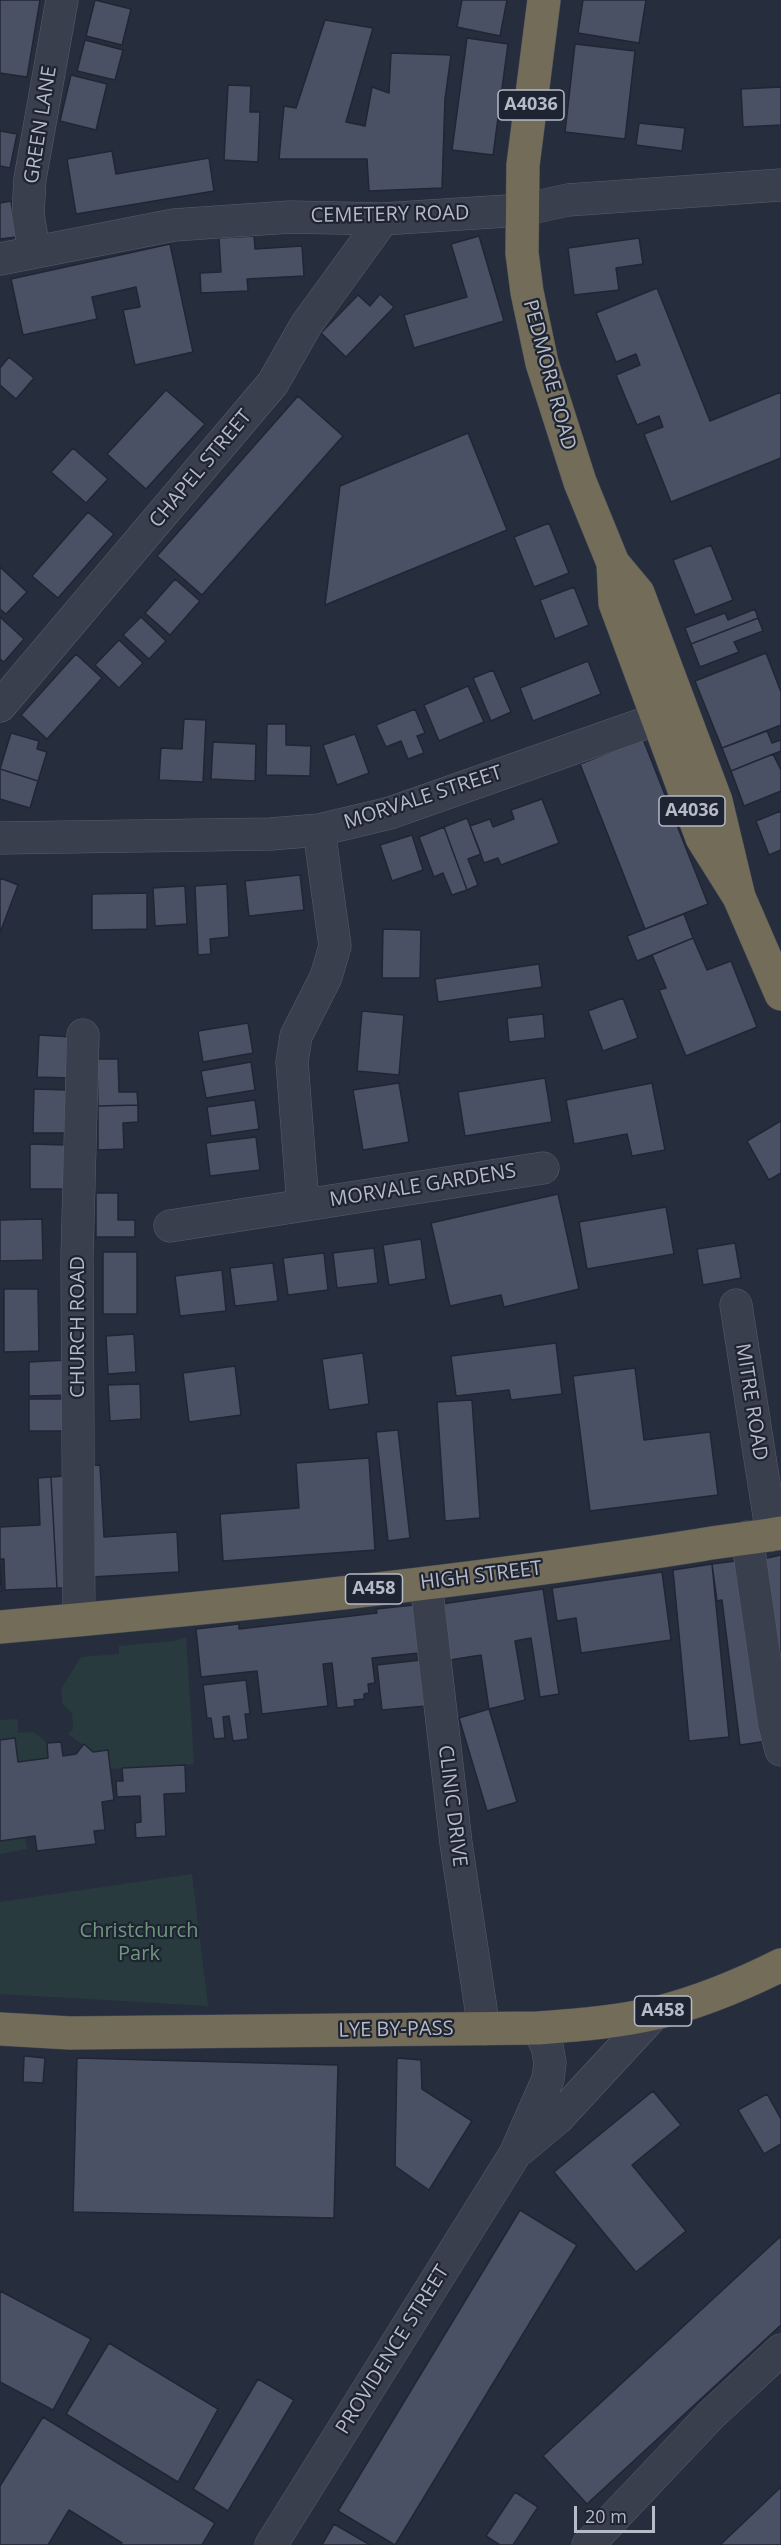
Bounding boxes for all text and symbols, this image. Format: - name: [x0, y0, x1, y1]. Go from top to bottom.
- street label: GREEN LANE: [20, 65, 62, 185]
- road number: A4036: [498, 90, 564, 120]
- street label: CEMETERY ROAD: [310, 202, 470, 228]
- street label: PEDMORE ROAD: [517, 297, 581, 453]
- street label: CHAPEL STREET: [145, 405, 257, 533]
- street label: MORVALE STREET: [341, 761, 505, 835]
- road number: A4036: [659, 796, 725, 826]
- street label: MORVALE GARDENS: [328, 1159, 518, 1213]
- street label: CHURCH ROAD: [66, 1256, 90, 1398]
- street label: MITRE ROAD: [730, 1342, 772, 1462]
- street label: HIGH STREET: [419, 1557, 543, 1595]
- road number: A458: [346, 1574, 403, 1604]
- street label: CLINIC DRIVE: [433, 1744, 471, 1868]
- park label: Christchurch Park: [80, 1919, 198, 1966]
- road number: A458: [634, 1996, 692, 2026]
- street label: LYE BY-PASS: [338, 2017, 454, 2043]
- street label: PROVIDENCE STREET: [331, 2261, 455, 2439]
- scale bar: [577, 2494, 658, 2532]
- text: 20 m: [585, 2504, 627, 2528]

